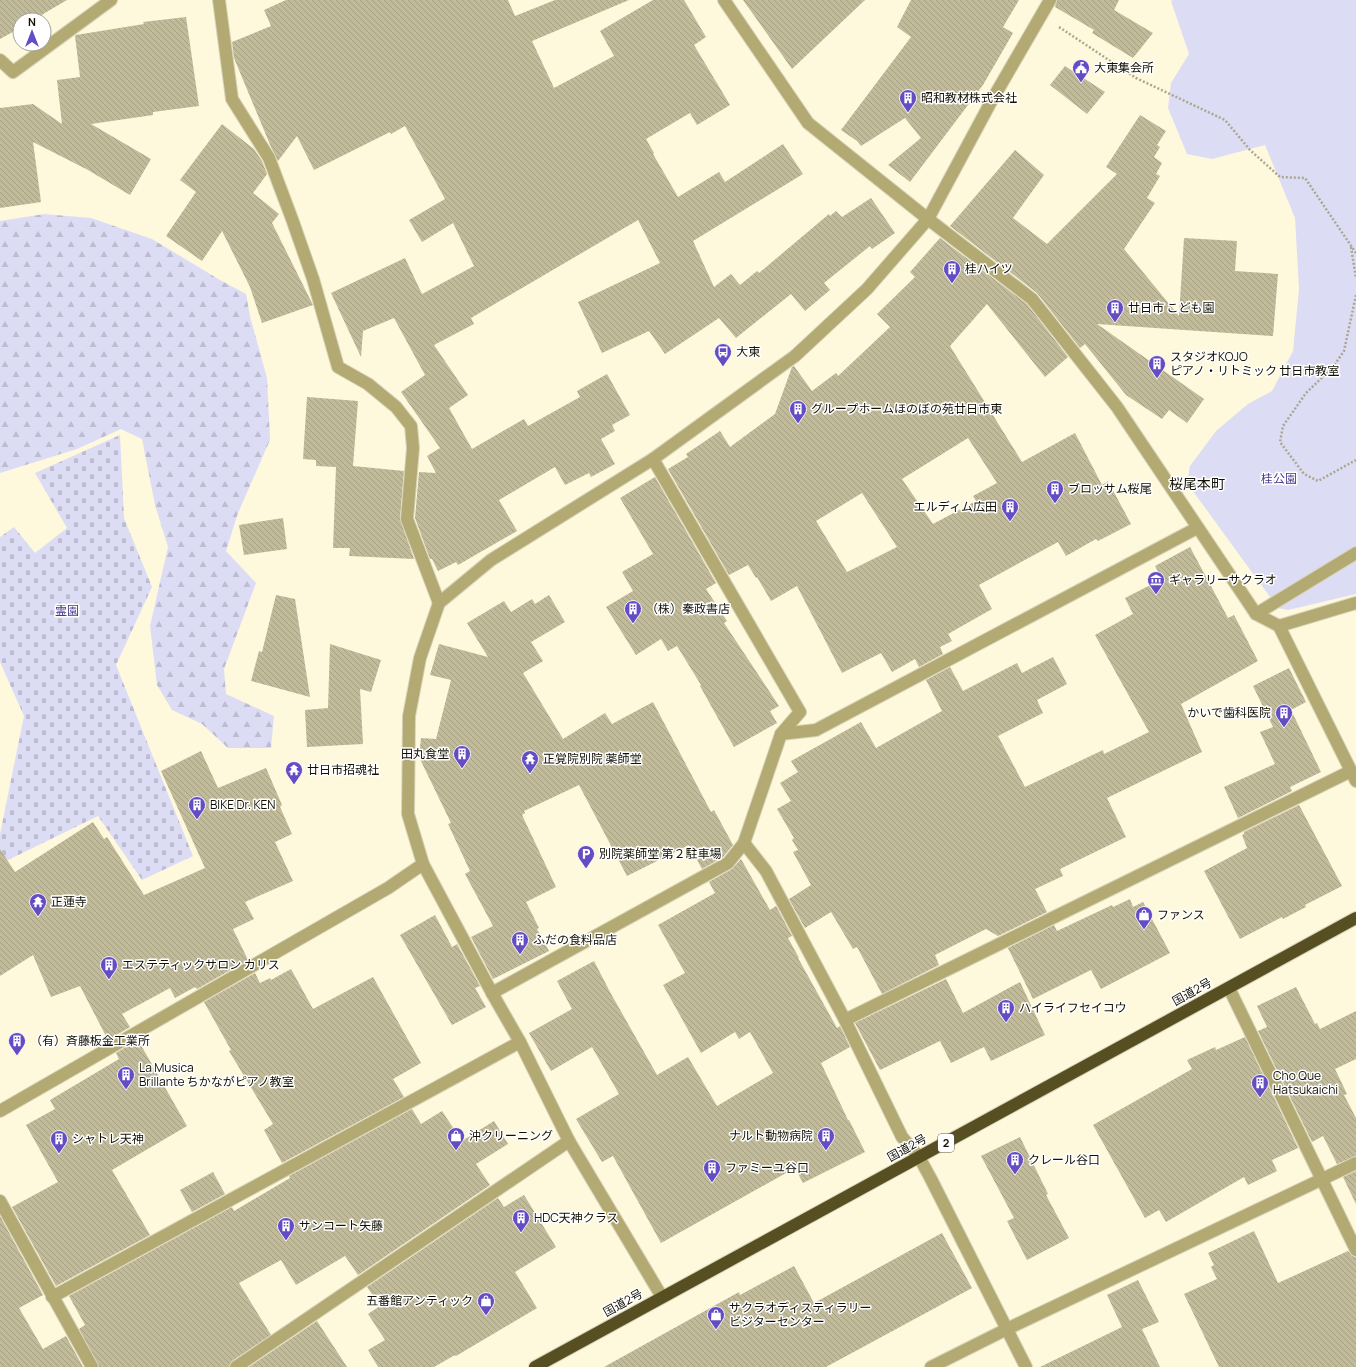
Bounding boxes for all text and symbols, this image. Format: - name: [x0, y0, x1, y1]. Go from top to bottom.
- north arrow: [12, 12, 52, 52]
- text: N: [28, 14, 36, 29]
- public building icon: 大東集会所: [1071, 58, 1091, 83]
- place label: 大東集会所: [1094, 59, 1154, 76]
- building icon: 昭和教材株式会社: [898, 88, 918, 113]
- place label: 昭和教材株式会社: [921, 89, 1017, 106]
- building icon: 桂ハイツ: [942, 259, 962, 284]
- place label: 桂ハイツ: [965, 260, 1013, 277]
- building icon: 廿日市 こども園: [1105, 298, 1125, 323]
- place label: 廿日市 こども園: [1128, 299, 1214, 316]
- bus stop icon: 大東: [713, 342, 733, 367]
- place label: 大東: [736, 343, 760, 360]
- place label: スタジオKOJO ピアノ・リトミック 廿日市教室: [1170, 348, 1339, 379]
- building icon: スタジオKOJO ピアノ・リトミック 廿日市教室: [1147, 354, 1167, 379]
- building icon: グループホームほのぼの苑廿日市東: [788, 399, 808, 424]
- place label: グループホームほのぼの苑廿日市東: [811, 400, 1002, 417]
- park label: 桂公園: [1261, 470, 1297, 487]
- district label: 桜尾本町: [1169, 474, 1225, 493]
- building icon: ブロッサム桜尾: [1045, 479, 1065, 504]
- place label: ブロッサム桜尾: [1068, 480, 1152, 497]
- building icon: エルディム広田: [1000, 497, 1020, 522]
- place label: エルディム広田: [914, 498, 997, 515]
- museum icon: ギャラリーサクラオ: [1146, 570, 1166, 595]
- place label: ギャラリーサクラオ: [1169, 571, 1277, 588]
- building icon: （株）秦政書店: [623, 599, 643, 624]
- place label: （株）秦政書店: [646, 600, 730, 617]
- park label: 霊園: [55, 602, 79, 619]
- building icon: かいで歯科医院: [1274, 703, 1294, 728]
- place label: かいで歯科医院: [1187, 704, 1271, 721]
- building icon: 田丸食堂: [452, 744, 472, 769]
- place label: 田丸食堂: [401, 745, 449, 762]
- temple icon: 正覚院別院 薬師堂: [520, 749, 540, 774]
- place label: 正覚院別院 薬師堂: [543, 750, 641, 767]
- temple icon: 廿日市招魂社: [284, 760, 304, 785]
- place label: 廿日市招魂社: [307, 761, 379, 778]
- building icon: BIKE Dr. KEN: [187, 795, 207, 820]
- place label: BIKE Dr. KEN: [210, 796, 276, 813]
- parking icon: 別院薬師堂 第２駐車場: [576, 844, 596, 869]
- place label: 別院薬師堂 第２駐車場: [599, 845, 721, 862]
- temple icon: 正蓮寺: [28, 892, 48, 917]
- place label: 正蓮寺: [51, 893, 87, 910]
- shop icon: ファンス: [1134, 905, 1154, 930]
- place label: ファンス: [1157, 906, 1205, 923]
- building icon: ふだの食料品店: [510, 930, 530, 955]
- place label: ふだの食料品店: [533, 931, 617, 948]
- building icon: エステティックサロン カリス: [99, 955, 119, 980]
- place label: エステティックサロン カリス: [122, 956, 280, 973]
- street label: 国道2号: [1169, 974, 1215, 1009]
- building icon: ハイライフセイコウ: [996, 998, 1016, 1023]
- place label: ハイライフセイコウ: [1019, 999, 1126, 1016]
- building icon: （有）斉藤板金工業所: [7, 1031, 27, 1056]
- place label: （有）斉藤板金工業所: [30, 1032, 150, 1049]
- place label: La Musica Brillante ちかながピアノ教室: [139, 1059, 294, 1090]
- building icon: La Musica Brillante ちかながピアノ教室: [116, 1065, 136, 1090]
- place label: Cho Que Hatsukaichi: [1273, 1067, 1338, 1098]
- building icon: Cho Que Hatsukaichi: [1250, 1073, 1270, 1098]
- shop icon: 沖クリーニング: [446, 1126, 466, 1151]
- building icon: ナルト動物病院: [816, 1126, 836, 1151]
- place label: 沖クリーニング: [469, 1127, 553, 1144]
- place label: ナルト動物病院: [729, 1127, 813, 1144]
- building icon: シャトレ天神: [49, 1129, 69, 1154]
- place label: シャトレ天神: [72, 1130, 144, 1147]
- street label: 国道2号: [884, 1130, 930, 1165]
- road number: 2: [938, 1134, 954, 1152]
- building icon: クレール谷口: [1005, 1150, 1025, 1175]
- place label: クレール谷口: [1028, 1151, 1100, 1168]
- building icon: ファミーユ谷口: [702, 1158, 722, 1183]
- place label: ファミーユ谷口: [725, 1159, 809, 1176]
- building icon: HDC天神クラス: [511, 1208, 531, 1233]
- place label: HDC天神クラス: [534, 1209, 619, 1226]
- building icon: サンコート矢藤: [276, 1216, 296, 1241]
- place label: サンコート矢藤: [299, 1217, 383, 1234]
- street label: 国道2号: [600, 1285, 646, 1320]
- shop icon: 五番館アンティック: [476, 1291, 496, 1316]
- place label: 五番館アンティック: [366, 1292, 473, 1309]
- place label: サクラオディスティラリー ビジターセンター: [729, 1299, 871, 1330]
- shop icon: サクラオディスティラリー ビジターセンター: [706, 1305, 726, 1330]

